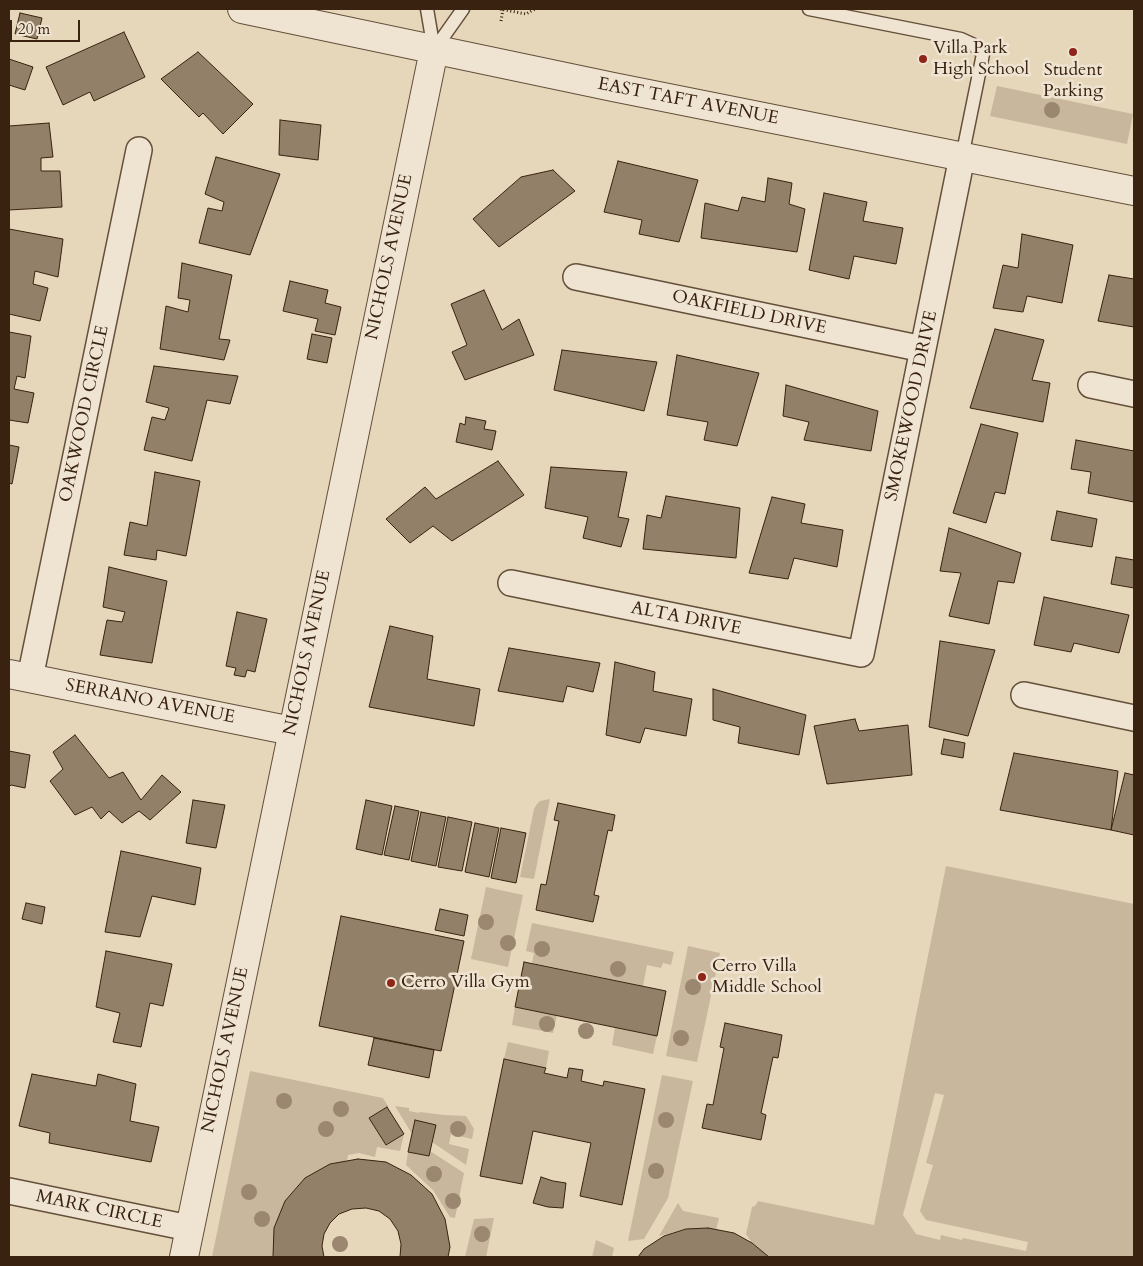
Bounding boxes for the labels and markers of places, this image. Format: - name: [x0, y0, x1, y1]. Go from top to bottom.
- place label: Villa Park High School: [933, 38, 1029, 80]
- marker: Student Parking: [1067, 46, 1079, 58]
- marker: Villa Park High School: [917, 53, 929, 65]
- place label: Student Parking: [1043, 60, 1103, 102]
- place label: Cerro Villa Middle School: [712, 956, 822, 999]
- marker: Cerro Villa Middle School: [696, 971, 708, 983]
- place label: Cerro Villa Gym: [401, 972, 530, 994]
- marker: Cerro Villa Gym: [385, 977, 397, 989]

